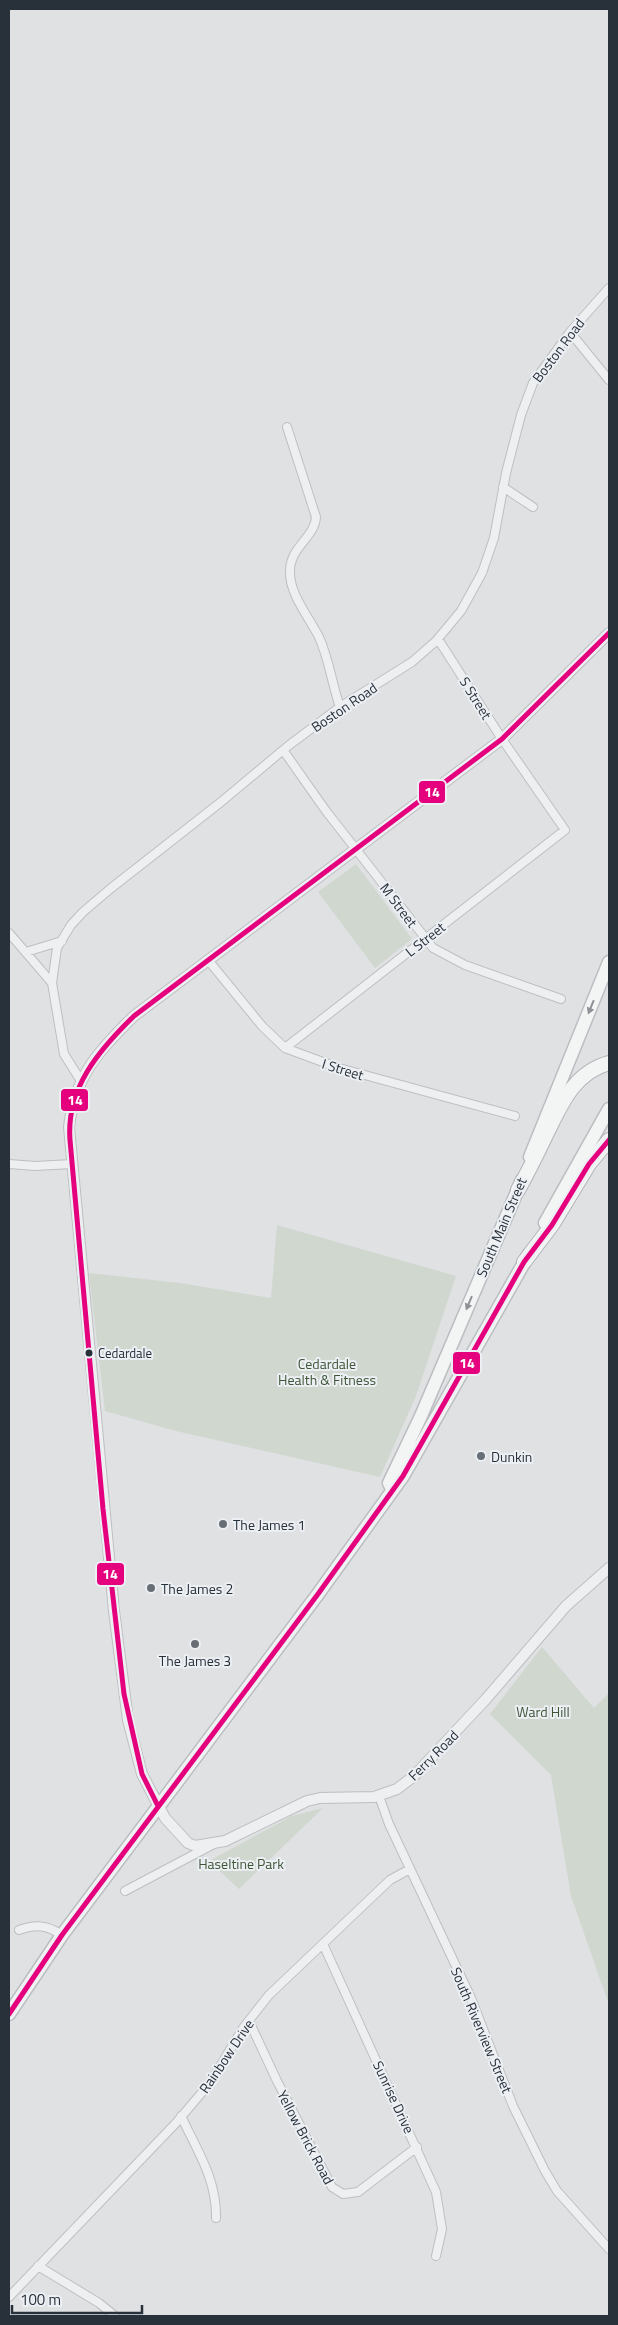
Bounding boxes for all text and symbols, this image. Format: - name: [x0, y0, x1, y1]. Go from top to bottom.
- street label: Boston Road: [527, 313, 589, 387]
- street label: S Street: [455, 673, 497, 723]
- street label: Boston Road: [307, 677, 381, 737]
- line badge: 14: [418, 780, 446, 804]
- text: 14: [424, 781, 440, 802]
- street label: M Street: [375, 878, 423, 932]
- street label: L Street: [400, 917, 450, 961]
- one-way arrow: [586, 1000, 594, 1014]
- street label: I Street: [320, 1053, 367, 1085]
- line badge: 14: [60, 1088, 89, 1112]
- text: 14: [67, 1089, 83, 1110]
- street label: South Main Street: [471, 1174, 531, 1280]
- one-way arrow: [464, 1296, 472, 1310]
- place label: Cedardale: [98, 1343, 152, 1363]
- marker: Cedardale: [84, 1348, 94, 1358]
- line badge: 14: [452, 1351, 481, 1375]
- text: 14: [459, 1352, 475, 1373]
- park label: Cedardale Health & Fitness: [278, 1353, 376, 1390]
- place label: Dunkin: [491, 1446, 532, 1467]
- marker: Dunkin: [475, 1450, 487, 1462]
- place label: The James 1: [233, 1514, 305, 1535]
- marker: The James 1: [217, 1518, 229, 1530]
- line badge: 14: [96, 1562, 125, 1586]
- text: 14: [102, 1563, 118, 1584]
- place label: The James 2: [161, 1578, 233, 1599]
- marker: The James 2: [145, 1582, 157, 1594]
- marker: The James 3: [189, 1638, 201, 1650]
- place label: The James 3: [159, 1650, 231, 1671]
- park label: Ward Hill: [516, 1701, 570, 1722]
- street label: Ferry Road: [403, 1725, 463, 1785]
- park label: Haseltine Park: [198, 1853, 284, 1874]
- street label: South Riverview Street: [446, 1964, 518, 2096]
- street label: Rainbow Drive: [193, 2015, 259, 2097]
- street label: Sunrise Drive: [368, 2057, 420, 2137]
- street label: Yellow Brick Road: [272, 2086, 340, 2188]
- scale bar: [12, 2282, 142, 2314]
- text: 100 m: [20, 2288, 61, 2311]

